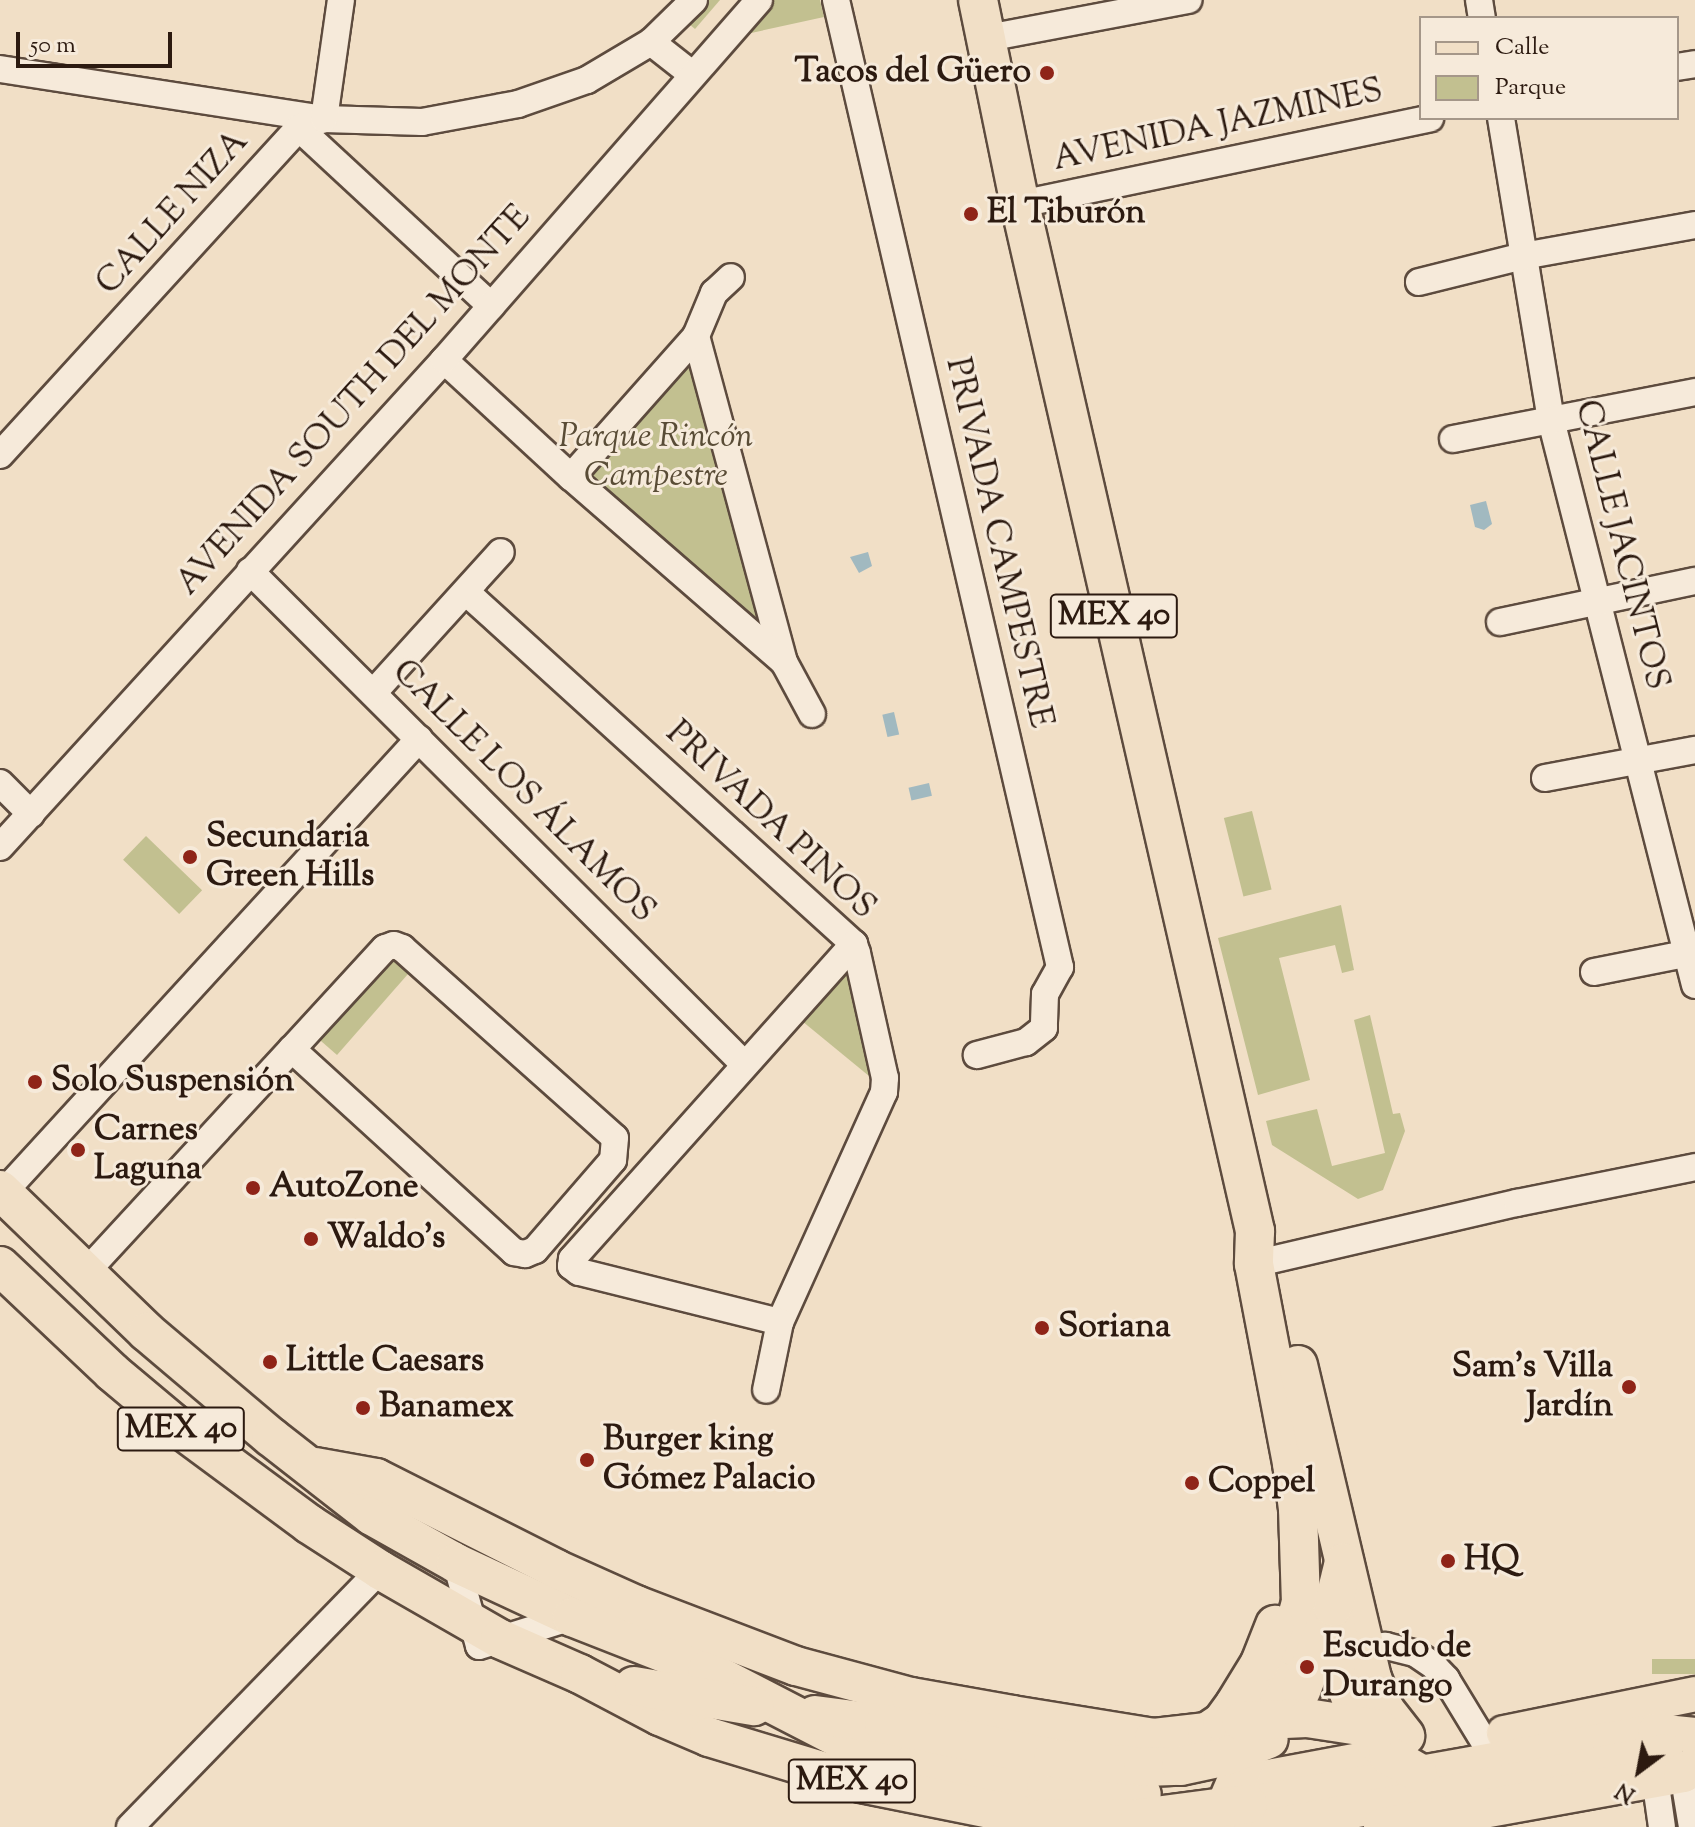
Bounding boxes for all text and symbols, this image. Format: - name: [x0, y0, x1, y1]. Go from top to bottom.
- scale bar: [20, 16, 176, 66]
- legend: [1419, 16, 1679, 120]
- text: 50 m: [30, 29, 76, 63]
- text: Calle: [1495, 31, 1549, 65]
- place label: Tacos del Güero: [794, 53, 1031, 93]
- marker: Tacos del Güero: [1038, 64, 1056, 82]
- street label: AVENIDA JAZMINES: [1049, 71, 1387, 181]
- text: Parque: [1495, 71, 1566, 105]
- street label: CALLE NIZA: [88, 122, 258, 304]
- place label: El Tiburón: [987, 194, 1145, 234]
- street label: AVENIDA SOUTH DEL MONTE: [168, 198, 540, 604]
- marker: El Tiburón: [962, 205, 980, 223]
- street label: PRIVADA CAMPESTRE: [936, 354, 1060, 732]
- street label: CALLE JACINTOS: [1565, 396, 1677, 694]
- park label: Parque Rincón Campestre: [559, 417, 753, 496]
- road number: MEX 40: [1048, 588, 1180, 644]
- street label: CALLE LOS ÁLAMOS: [383, 652, 663, 932]
- street label: PRIVADA PINOS: [657, 713, 883, 929]
- place label: Secundaria Green Hills: [206, 817, 374, 896]
- marker: Secundaria Green Hills: [181, 848, 199, 866]
- place label: Solo Suspensión: [51, 1062, 294, 1102]
- marker: Solo Suspensión: [26, 1073, 44, 1091]
- place label: Carnes Laguna: [94, 1110, 202, 1190]
- marker: Carnes Laguna: [69, 1141, 87, 1159]
- place label: AutoZone: [269, 1168, 419, 1208]
- marker: AutoZone: [244, 1179, 262, 1197]
- place label: Waldo's: [327, 1219, 445, 1259]
- marker: Waldo's: [302, 1230, 320, 1248]
- place label: Soriana: [1058, 1308, 1171, 1348]
- marker: Soriana: [1033, 1319, 1051, 1337]
- place label: Little Caesars: [286, 1342, 484, 1382]
- place label: Sam's Villa Jardín: [1452, 1347, 1613, 1426]
- marker: Little Caesars: [261, 1353, 279, 1371]
- marker: Sam's Villa Jardín: [1620, 1378, 1638, 1396]
- place label: Banamex: [379, 1388, 514, 1428]
- marker: Banamex: [354, 1399, 372, 1417]
- road number: MEX 40: [115, 1401, 247, 1457]
- place label: Burger king Gómez Palacio: [603, 1420, 816, 1500]
- marker: Burger king Gómez Palacio: [578, 1451, 596, 1469]
- place label: Coppel: [1208, 1463, 1315, 1503]
- marker: Coppel: [1183, 1474, 1201, 1492]
- place label: HQ: [1464, 1541, 1519, 1581]
- marker: HQ: [1439, 1552, 1457, 1570]
- place label: Escudo de Durango: [1323, 1627, 1471, 1706]
- marker: Escudo de Durango: [1298, 1658, 1316, 1676]
- north arrow: [1599, 1731, 1679, 1811]
- road number: MEX 40: [786, 1753, 918, 1809]
- text: N: [1610, 1773, 1642, 1810]

